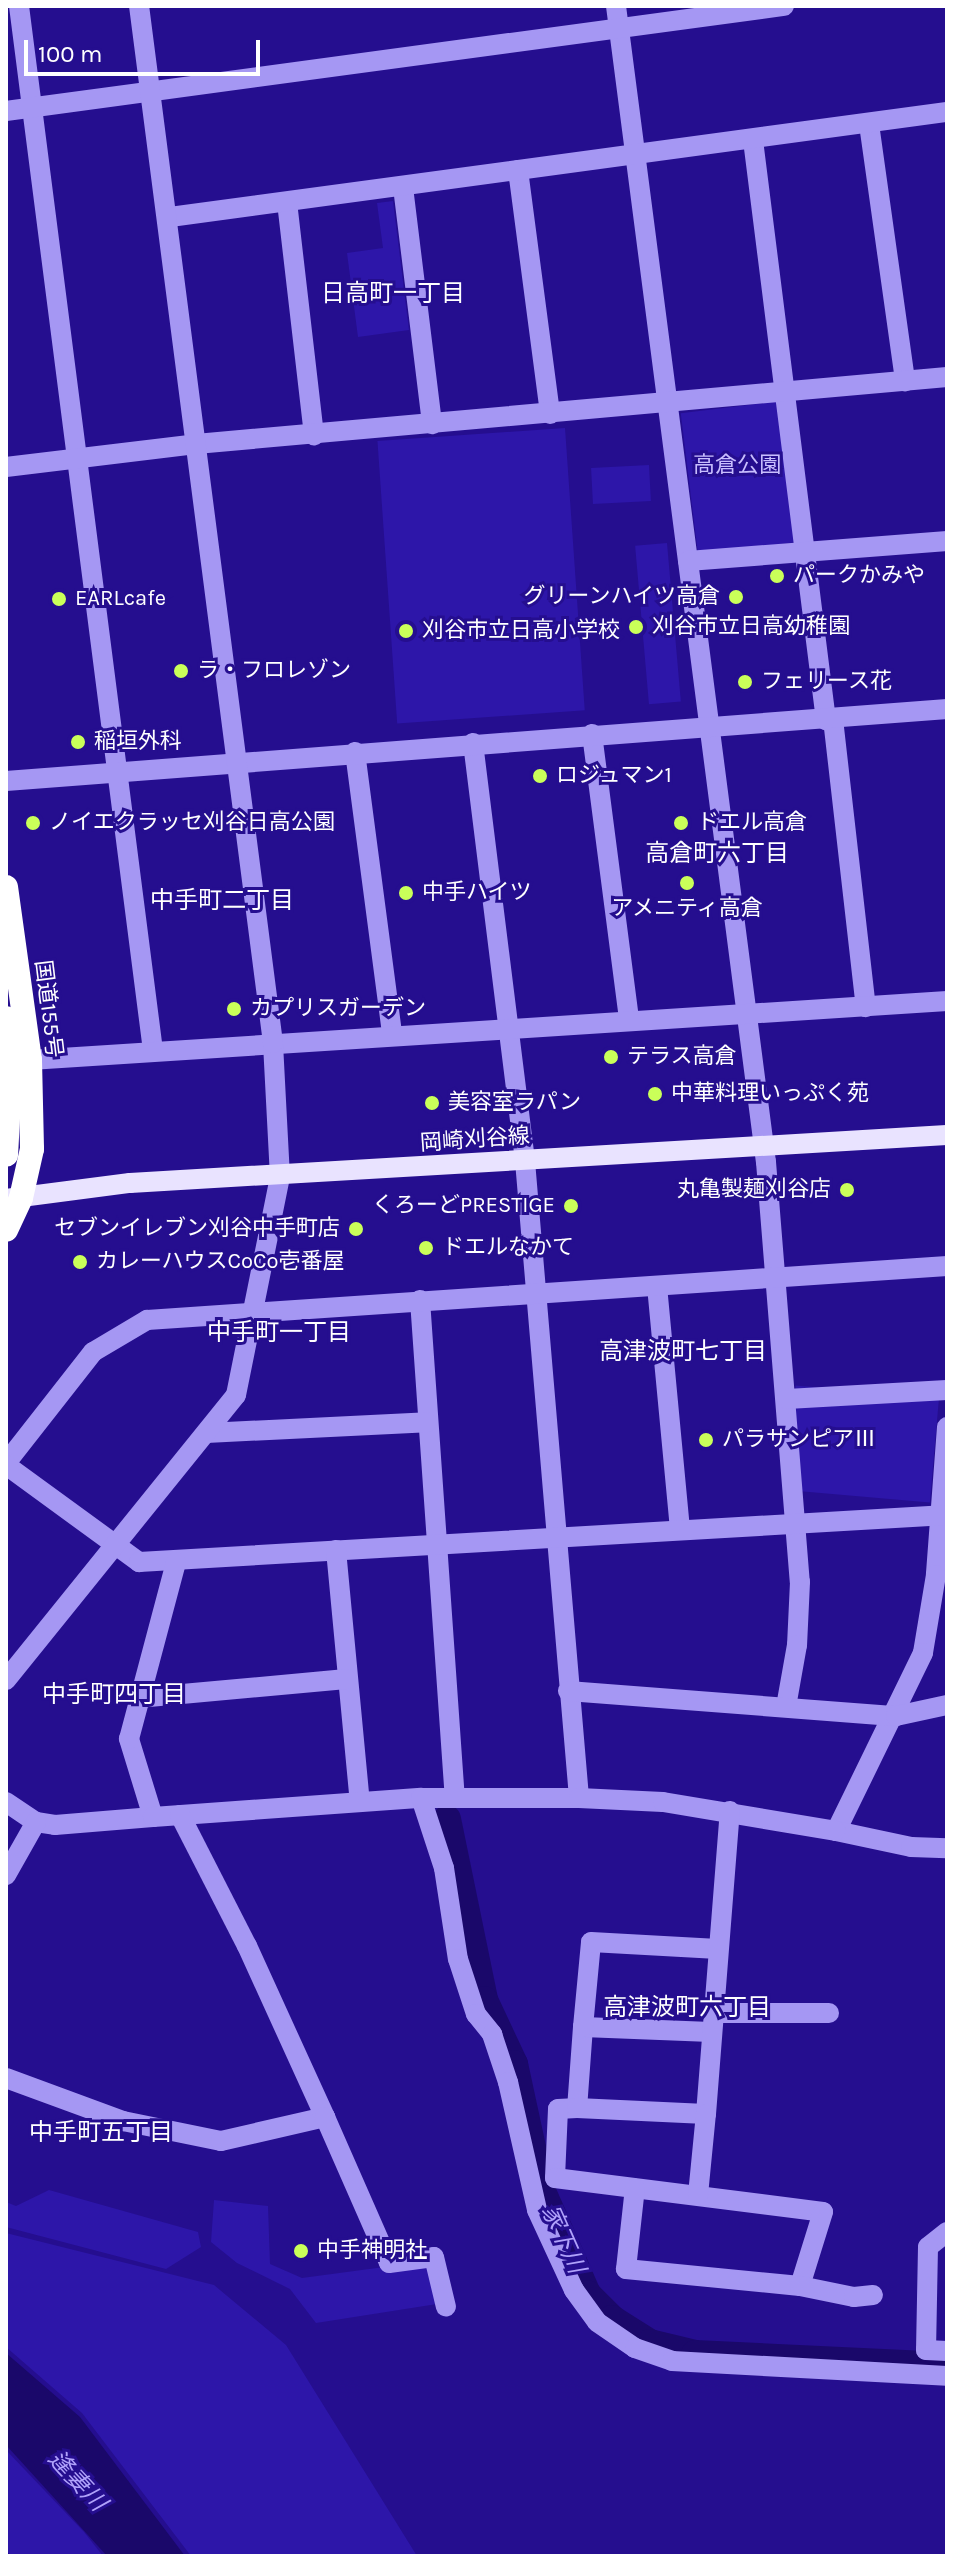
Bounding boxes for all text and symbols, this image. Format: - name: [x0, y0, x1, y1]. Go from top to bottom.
- scale bar: [28, 24, 264, 74]
- text: 100 m: [38, 40, 103, 68]
- district label: 日高町一丁目: [321, 280, 465, 308]
- park label: 高倉公園: [693, 453, 781, 479]
- place label: パークかみや: [793, 563, 925, 589]
- marker: パークかみや: [768, 567, 786, 585]
- place label: グリーンハイツ高倉: [522, 584, 720, 610]
- place label: EARLcafe: [75, 586, 166, 612]
- marker: グリーンハイツ高倉: [727, 588, 745, 606]
- marker: EARLcafe: [50, 590, 68, 608]
- place label: 刈谷市立日高幼稚園: [652, 614, 850, 640]
- place label: 刈谷市立日高小学校: [422, 618, 620, 644]
- marker: 刈谷市立日高幼稚園: [627, 618, 645, 636]
- marker: 刈谷市立日高小学校: [397, 622, 415, 640]
- place label: ラ・フロレゾン: [197, 658, 351, 684]
- marker: ラ・フロレゾン: [172, 662, 190, 680]
- place label: フェリース花: [761, 669, 893, 695]
- marker: フェリース花: [736, 673, 754, 691]
- place label: 稲垣外科: [94, 729, 182, 755]
- marker: 稲垣外科: [69, 733, 87, 751]
- place label: ロジュマン1: [556, 763, 673, 789]
- marker: ロジュマン1: [531, 767, 549, 785]
- place label: ノイエクラッセ刈谷日高公園: [49, 810, 335, 836]
- place label: ドエル高倉: [697, 810, 807, 836]
- marker: ノイエクラッセ刈谷日高公園: [24, 814, 42, 832]
- marker: ドエル高倉: [672, 814, 690, 832]
- district label: 高倉町六丁目: [645, 840, 789, 868]
- marker: アメニティ高倉: [678, 874, 696, 892]
- place label: 中手ハイツ: [422, 880, 532, 906]
- marker: 中手ハイツ: [397, 884, 415, 902]
- district label: 中手町二丁目: [150, 887, 294, 915]
- place label: アメニティ高倉: [610, 896, 764, 922]
- street label: 国道155号: [29, 959, 67, 1059]
- place label: カプリスガーデン: [250, 996, 426, 1022]
- marker: カプリスガーデン: [225, 1000, 243, 1018]
- place label: テラス高倉: [627, 1044, 737, 1070]
- marker: テラス高倉: [602, 1048, 620, 1066]
- place label: 中華料理いっぷく苑: [671, 1081, 869, 1107]
- marker: 中華料理いっぷく苑: [646, 1085, 664, 1103]
- place label: 美容室ラパン: [448, 1090, 580, 1116]
- marker: 美容室ラパン: [423, 1094, 441, 1112]
- street label: 岡崎刈谷線: [419, 1123, 531, 1157]
- place label: 丸亀製麺刈谷店: [677, 1177, 831, 1203]
- marker: 丸亀製麺刈谷店: [838, 1181, 856, 1199]
- place label: くろーどPRESTIGE: [372, 1193, 555, 1219]
- marker: くろーどPRESTIGE: [562, 1197, 580, 1215]
- place label: セブンイレブン刈谷中手町店: [54, 1216, 340, 1242]
- marker: セブンイレブン刈谷中手町店: [347, 1220, 365, 1238]
- place label: ドエルなかて: [442, 1235, 574, 1261]
- marker: ドエルなかて: [417, 1239, 435, 1257]
- place label: カレーハウスCoCo壱番屋: [96, 1249, 345, 1275]
- marker: カレーハウスCoCo壱番屋: [71, 1253, 89, 1271]
- district label: 中手町一丁目: [207, 1319, 351, 1347]
- district label: 高津波町七丁目: [599, 1338, 767, 1366]
- place label: パラサンピアⅢ: [722, 1427, 876, 1453]
- marker: パラサンピアⅢ: [697, 1431, 715, 1449]
- district label: 中手町四丁目: [42, 1681, 186, 1709]
- district label: 高津波町六丁目: [603, 1994, 771, 2022]
- district label: 中手町五丁目: [29, 2119, 173, 2147]
- water label: 家下川: [535, 2200, 591, 2278]
- place label: 中手神明社: [317, 2238, 427, 2264]
- marker: 中手神明社: [292, 2242, 310, 2260]
- water label: 逢妻川: [42, 2445, 112, 2517]

